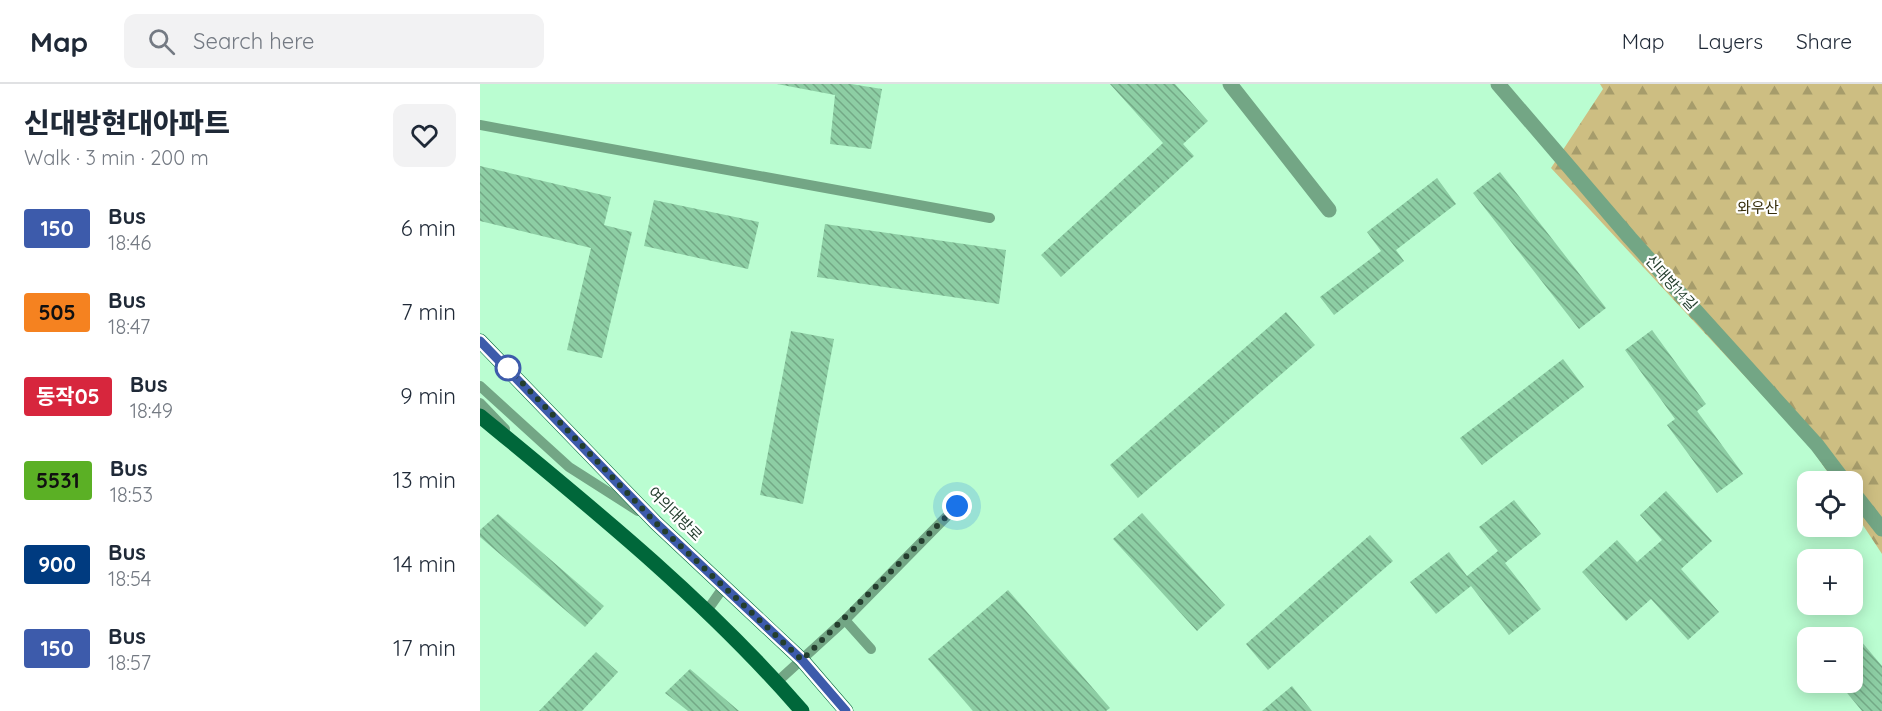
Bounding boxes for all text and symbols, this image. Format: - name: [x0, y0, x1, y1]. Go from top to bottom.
- search box: [124, 14, 544, 68]
- text: Map: [30, 24, 88, 59]
- icon: search: [145, 25, 178, 58]
- text: Search here: [193, 27, 315, 55]
- text: Map: [1622, 28, 1665, 54]
- text: Layers: [1698, 28, 1763, 54]
- text: Share: [1796, 28, 1852, 54]
- button: heart: [393, 104, 456, 167]
- text: 신대방현대아파트: [24, 105, 230, 140]
- text: Walk · 3 min · 200 m: [24, 145, 209, 170]
- park label: 와우산: [1737, 198, 1779, 217]
- text: Bus: [108, 202, 146, 230]
- text: 6 min: [401, 214, 456, 242]
- text: 150: [40, 215, 74, 241]
- text: 18:46: [108, 230, 151, 255]
- street label: 신대방14길: [1641, 251, 1701, 314]
- text: Bus: [108, 286, 146, 314]
- text: 7 min: [401, 298, 456, 326]
- text: 505: [38, 299, 76, 325]
- text: 18:47: [108, 314, 150, 339]
- unlabelled marker: [495, 355, 521, 381]
- text: Bus: [130, 370, 168, 398]
- text: 9 min: [400, 382, 456, 410]
- text: 동작05: [36, 383, 100, 409]
- text: 18:49: [130, 398, 173, 423]
- text: Bus: [110, 454, 148, 482]
- text: 13 min: [393, 466, 456, 494]
- text: 5531: [36, 467, 80, 493]
- map controls: [1797, 471, 1863, 693]
- button: locate: [1797, 471, 1863, 537]
- text: 18:53: [110, 482, 153, 507]
- street label: 여의대방로: [644, 483, 706, 545]
- your location: [942, 491, 972, 521]
- text: Bus: [108, 538, 146, 566]
- button: +: [1797, 549, 1863, 615]
- text: 14 min: [393, 550, 456, 578]
- text: 900: [38, 551, 76, 577]
- text: 18:54: [108, 566, 151, 591]
- text: Bus: [108, 622, 146, 650]
- button: −: [1797, 627, 1863, 693]
- text: 17 min: [393, 634, 456, 662]
- text: 150: [40, 635, 74, 661]
- text: 18:57: [108, 650, 151, 675]

